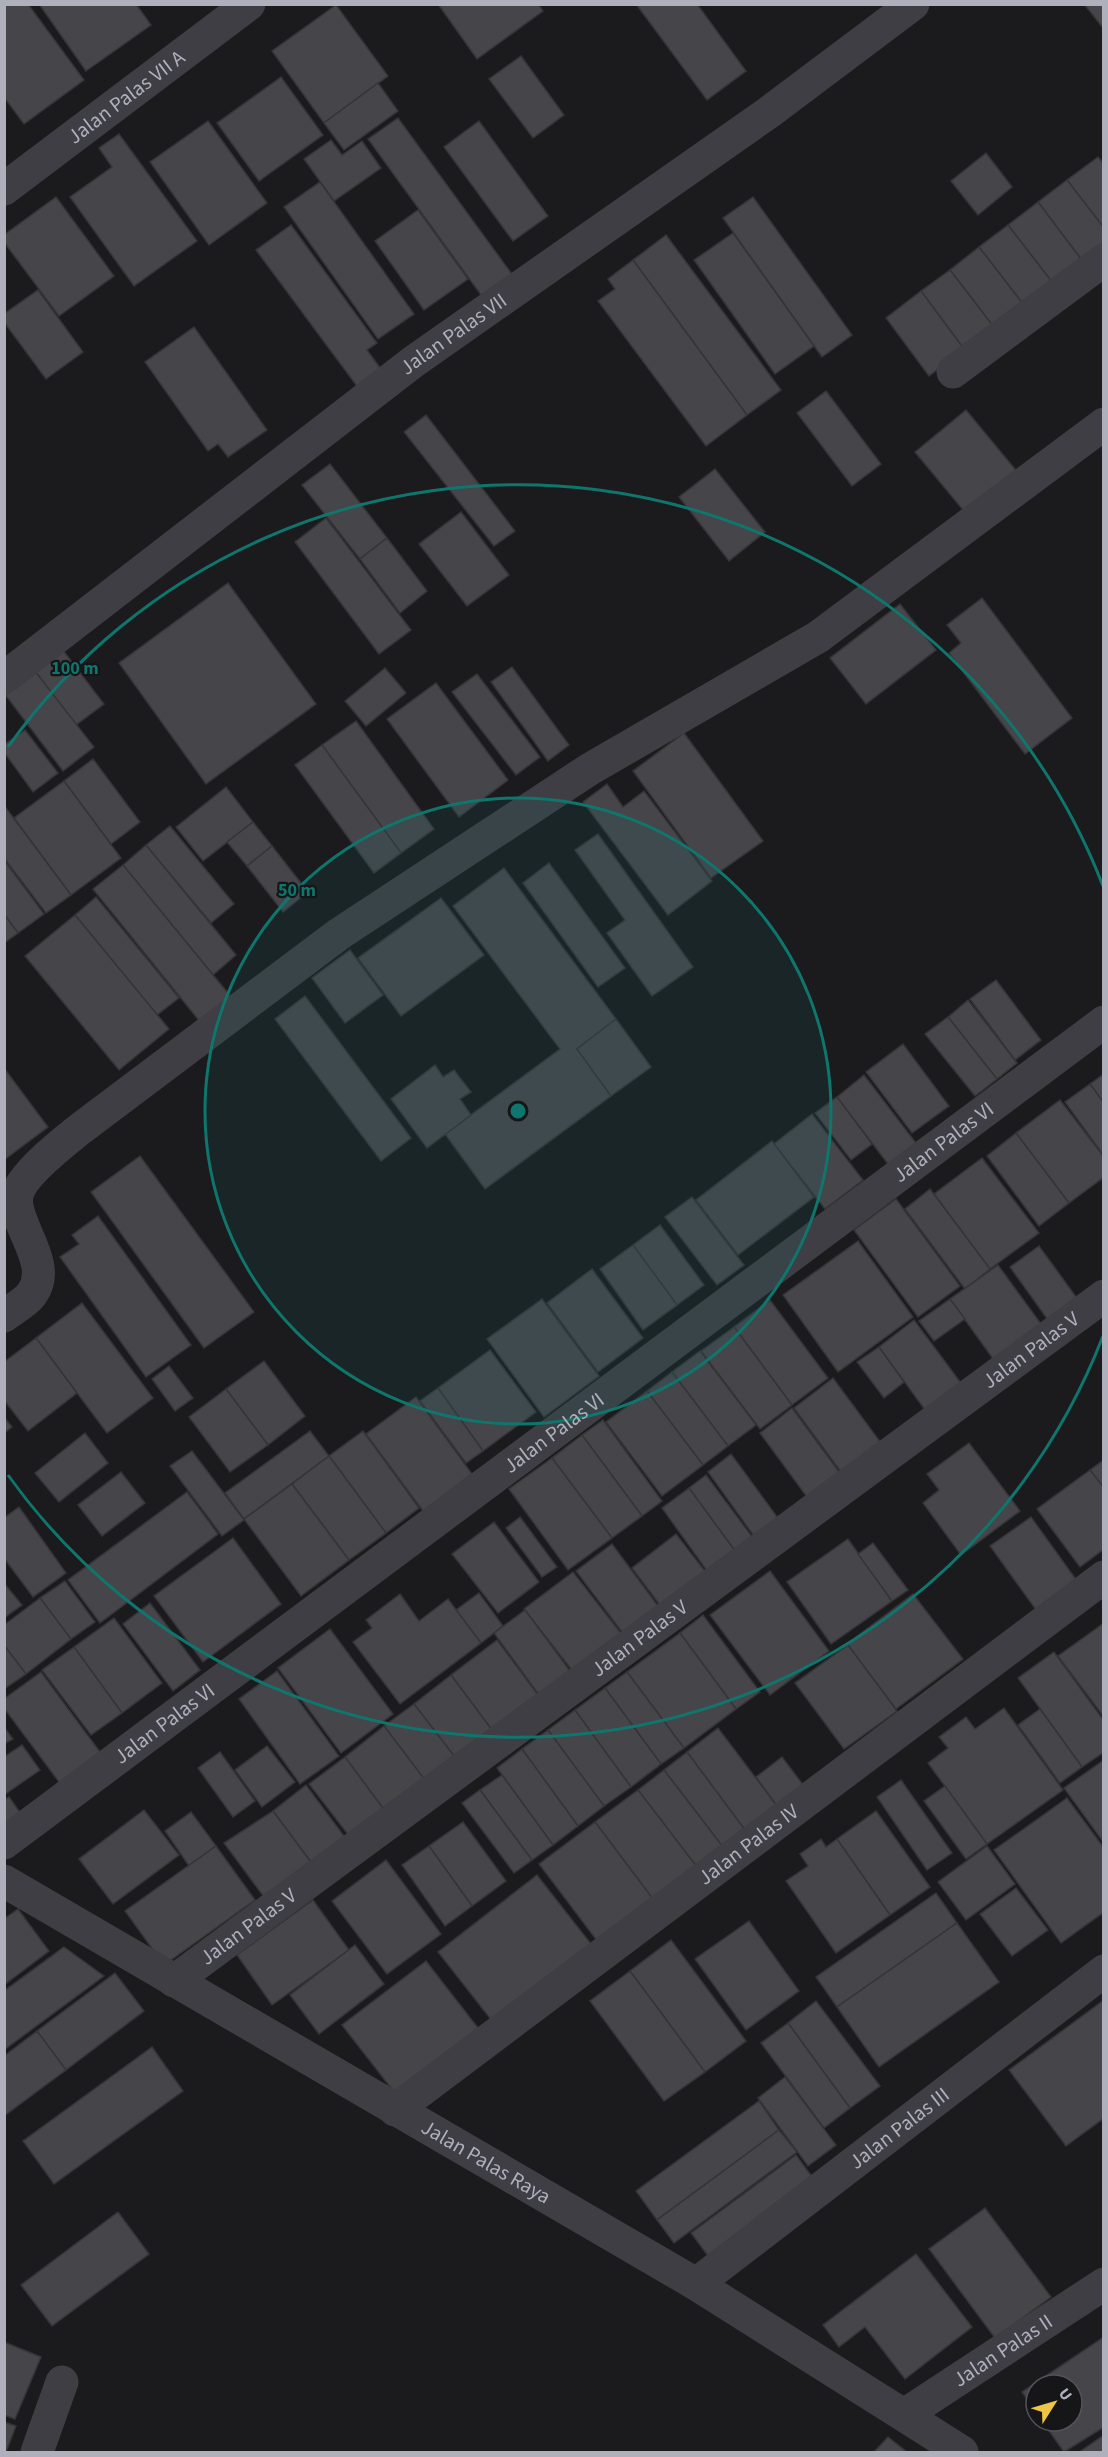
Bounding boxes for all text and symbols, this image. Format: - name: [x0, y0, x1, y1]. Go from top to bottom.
- street label: Jalan Palas VII A: [61, 42, 192, 151]
- street label: Jalan Palas VII: [393, 286, 513, 382]
- text: 100 m: [51, 656, 99, 681]
- text: 50 m: [278, 878, 316, 903]
- street label: Jalan Palas VI: [886, 1094, 1000, 1190]
- centre of rings: [508, 1101, 528, 1121]
- street label: Jalan Palas V: [976, 1304, 1086, 1396]
- street label: Jalan Palas VI: [497, 1385, 611, 1480]
- street label: Jalan Palas V: [585, 1592, 694, 1684]
- street label: Jalan Palas VI: [108, 1676, 221, 1771]
- street label: Jalan Palas IV: [692, 1796, 805, 1892]
- street label: Jalan Palas V: [193, 1881, 303, 1972]
- street label: Jalan Palas III: [843, 2080, 956, 2176]
- street label: Jalan Palas Raya: [416, 2112, 557, 2211]
- street label: Jalan Palas II: [947, 2307, 1059, 2394]
- north arrow: [1024, 2373, 1084, 2433]
- text: U: [1053, 2384, 1077, 2405]

